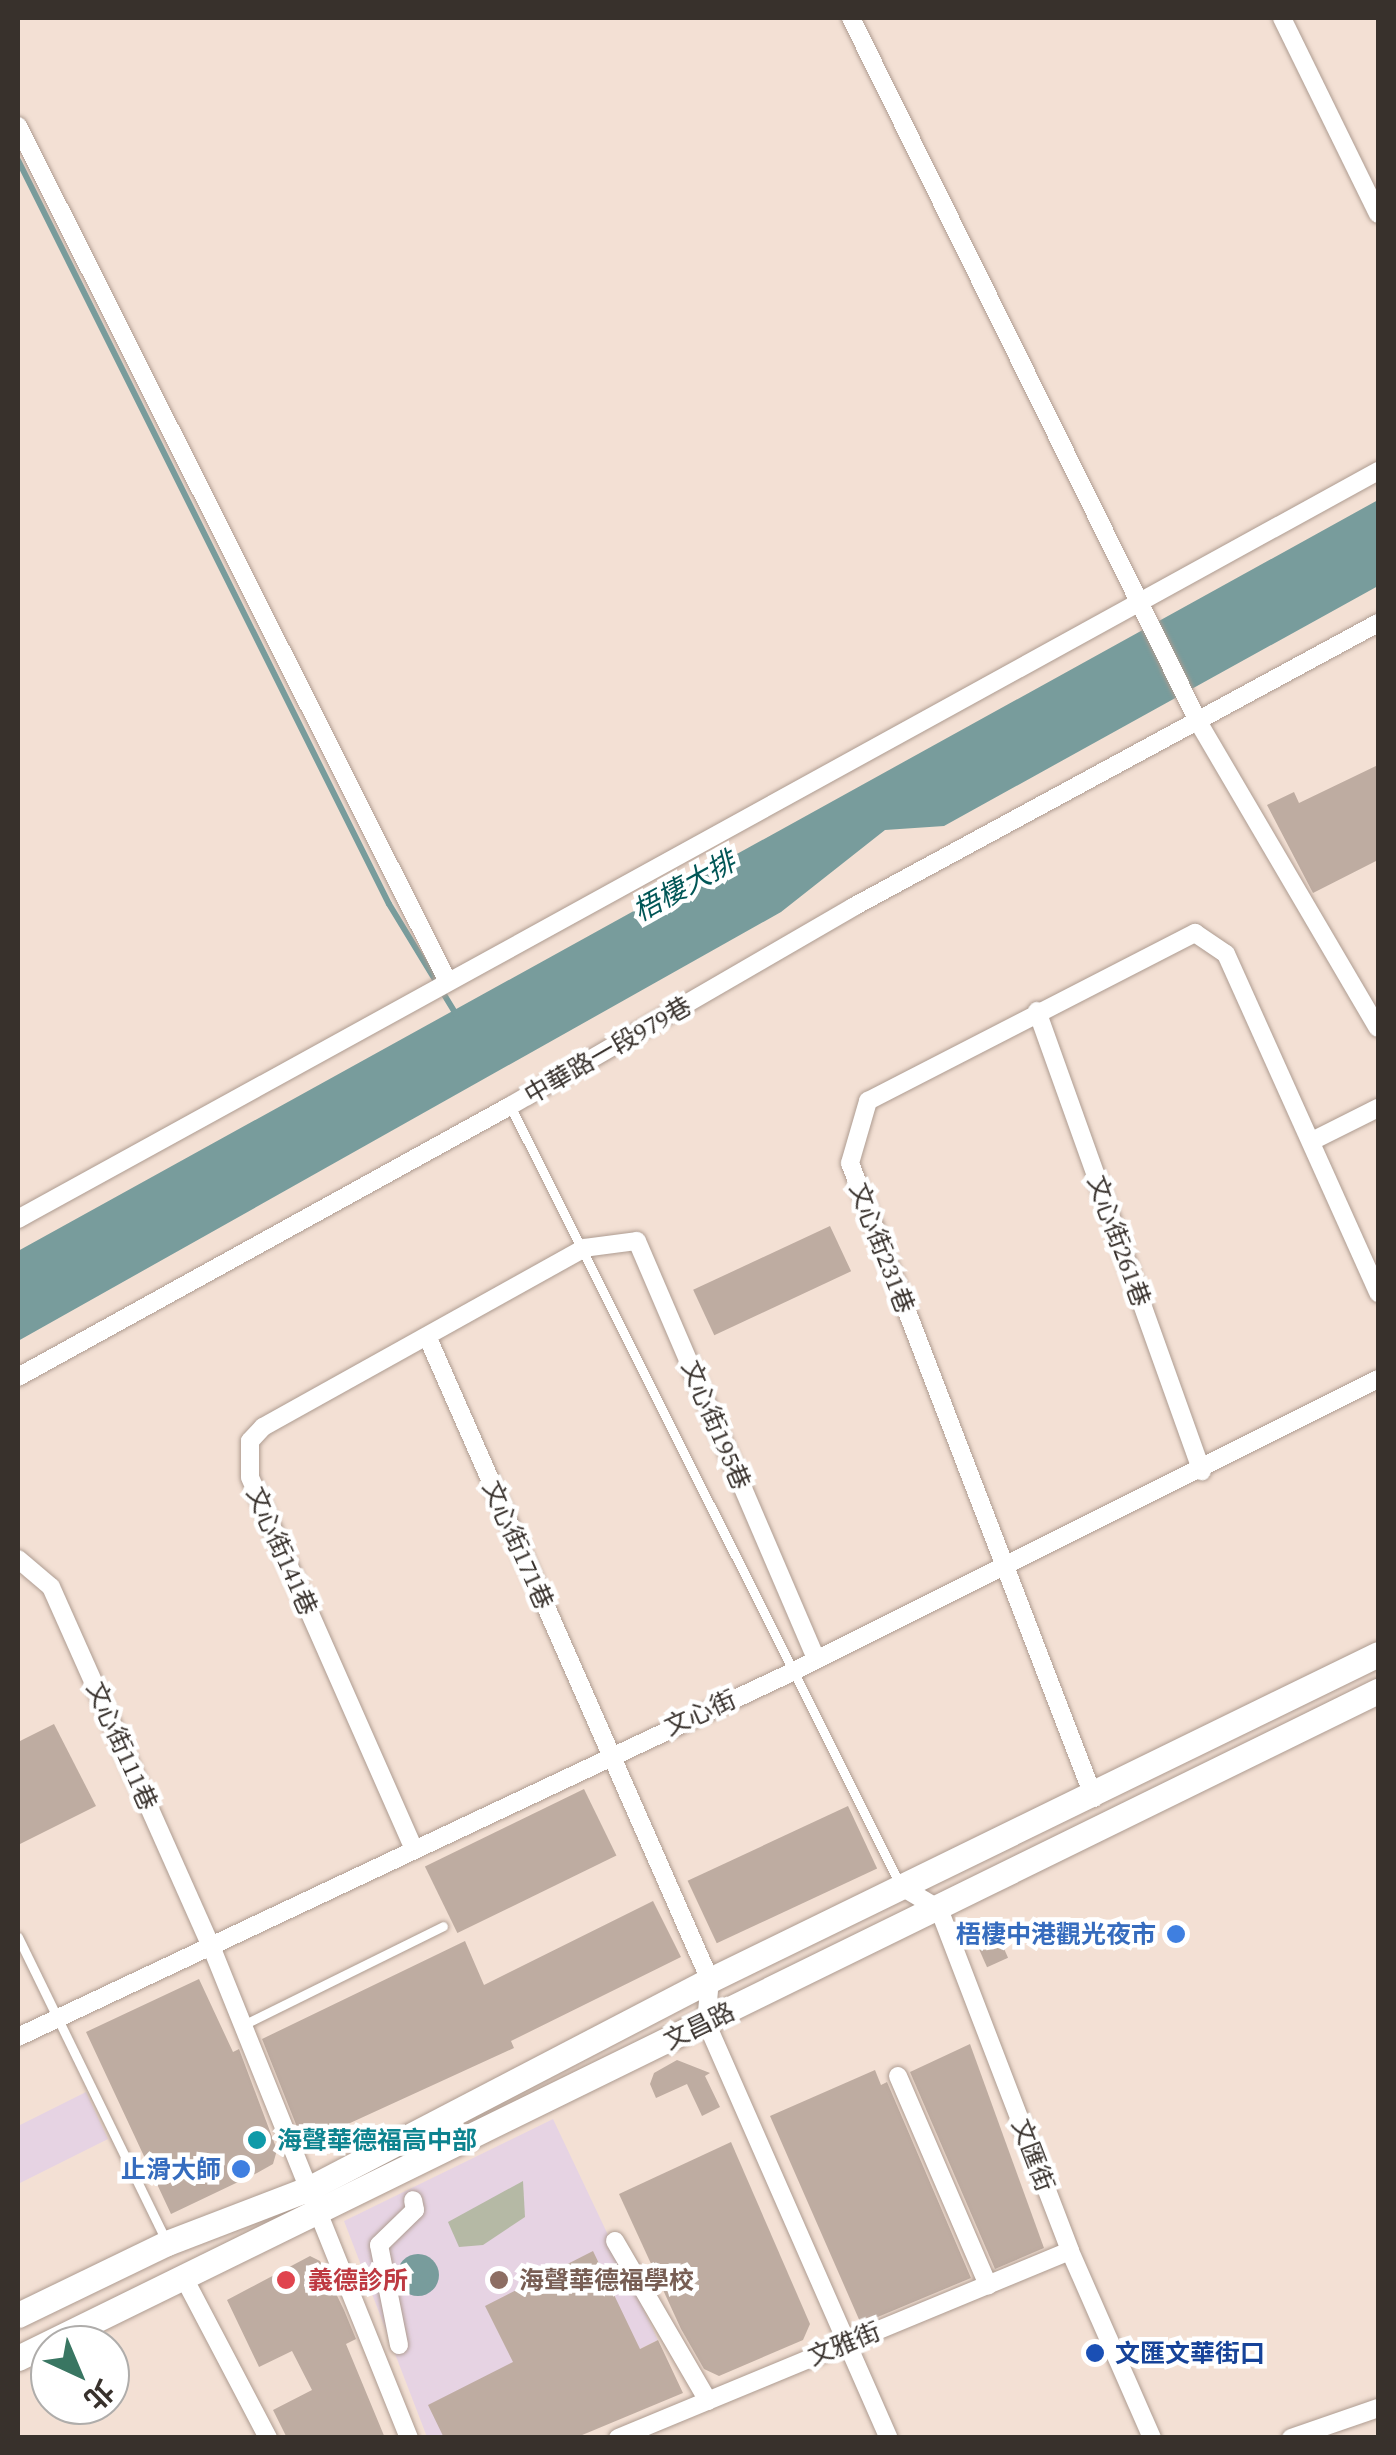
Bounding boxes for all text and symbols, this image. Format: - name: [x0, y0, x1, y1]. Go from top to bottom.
- water label: 梧棲大排: [627, 844, 741, 928]
- street label: 中華路一段979巷: [519, 990, 697, 1110]
- street label: 文心街261巷: [1081, 1171, 1157, 1311]
- street label: 文心街231巷: [843, 1178, 921, 1318]
- street label: 文心街195巷: [675, 1356, 757, 1494]
- street label: 文心街171巷: [476, 1476, 560, 1614]
- street label: 文心街141巷: [240, 1482, 324, 1620]
- street label: 文心街111巷: [80, 1677, 164, 1815]
- street label: 文心街: [660, 1684, 740, 1742]
- place label: 梧棲中港觀光夜市: [956, 1919, 1156, 1949]
- marker: 梧棲中港觀光夜市: [1165, 1923, 1187, 1945]
- street label: 文昌路: [659, 1996, 739, 2056]
- street label: 文匯街: [1006, 2115, 1060, 2195]
- place label: 海聲華德福高中部: [277, 2125, 477, 2155]
- marker: 海聲華德福高中部: [246, 2129, 268, 2151]
- place label: 止滑大師: [121, 2154, 221, 2184]
- marker: 止滑大師: [230, 2158, 252, 2180]
- place label: 義德診所: [308, 2265, 408, 2295]
- place label: 海聲華德福學校: [519, 2265, 694, 2295]
- marker: 義德診所: [273, 2267, 299, 2293]
- marker: 海聲華德福學校: [488, 2269, 510, 2291]
- street label: 文雅街: [804, 2316, 884, 2372]
- north arrow: [30, 2325, 130, 2425]
- place label: 文匯文華街口: [1115, 2338, 1265, 2368]
- marker: 文匯文華街口: [1084, 2342, 1106, 2364]
- text: 北: [76, 2372, 123, 2419]

